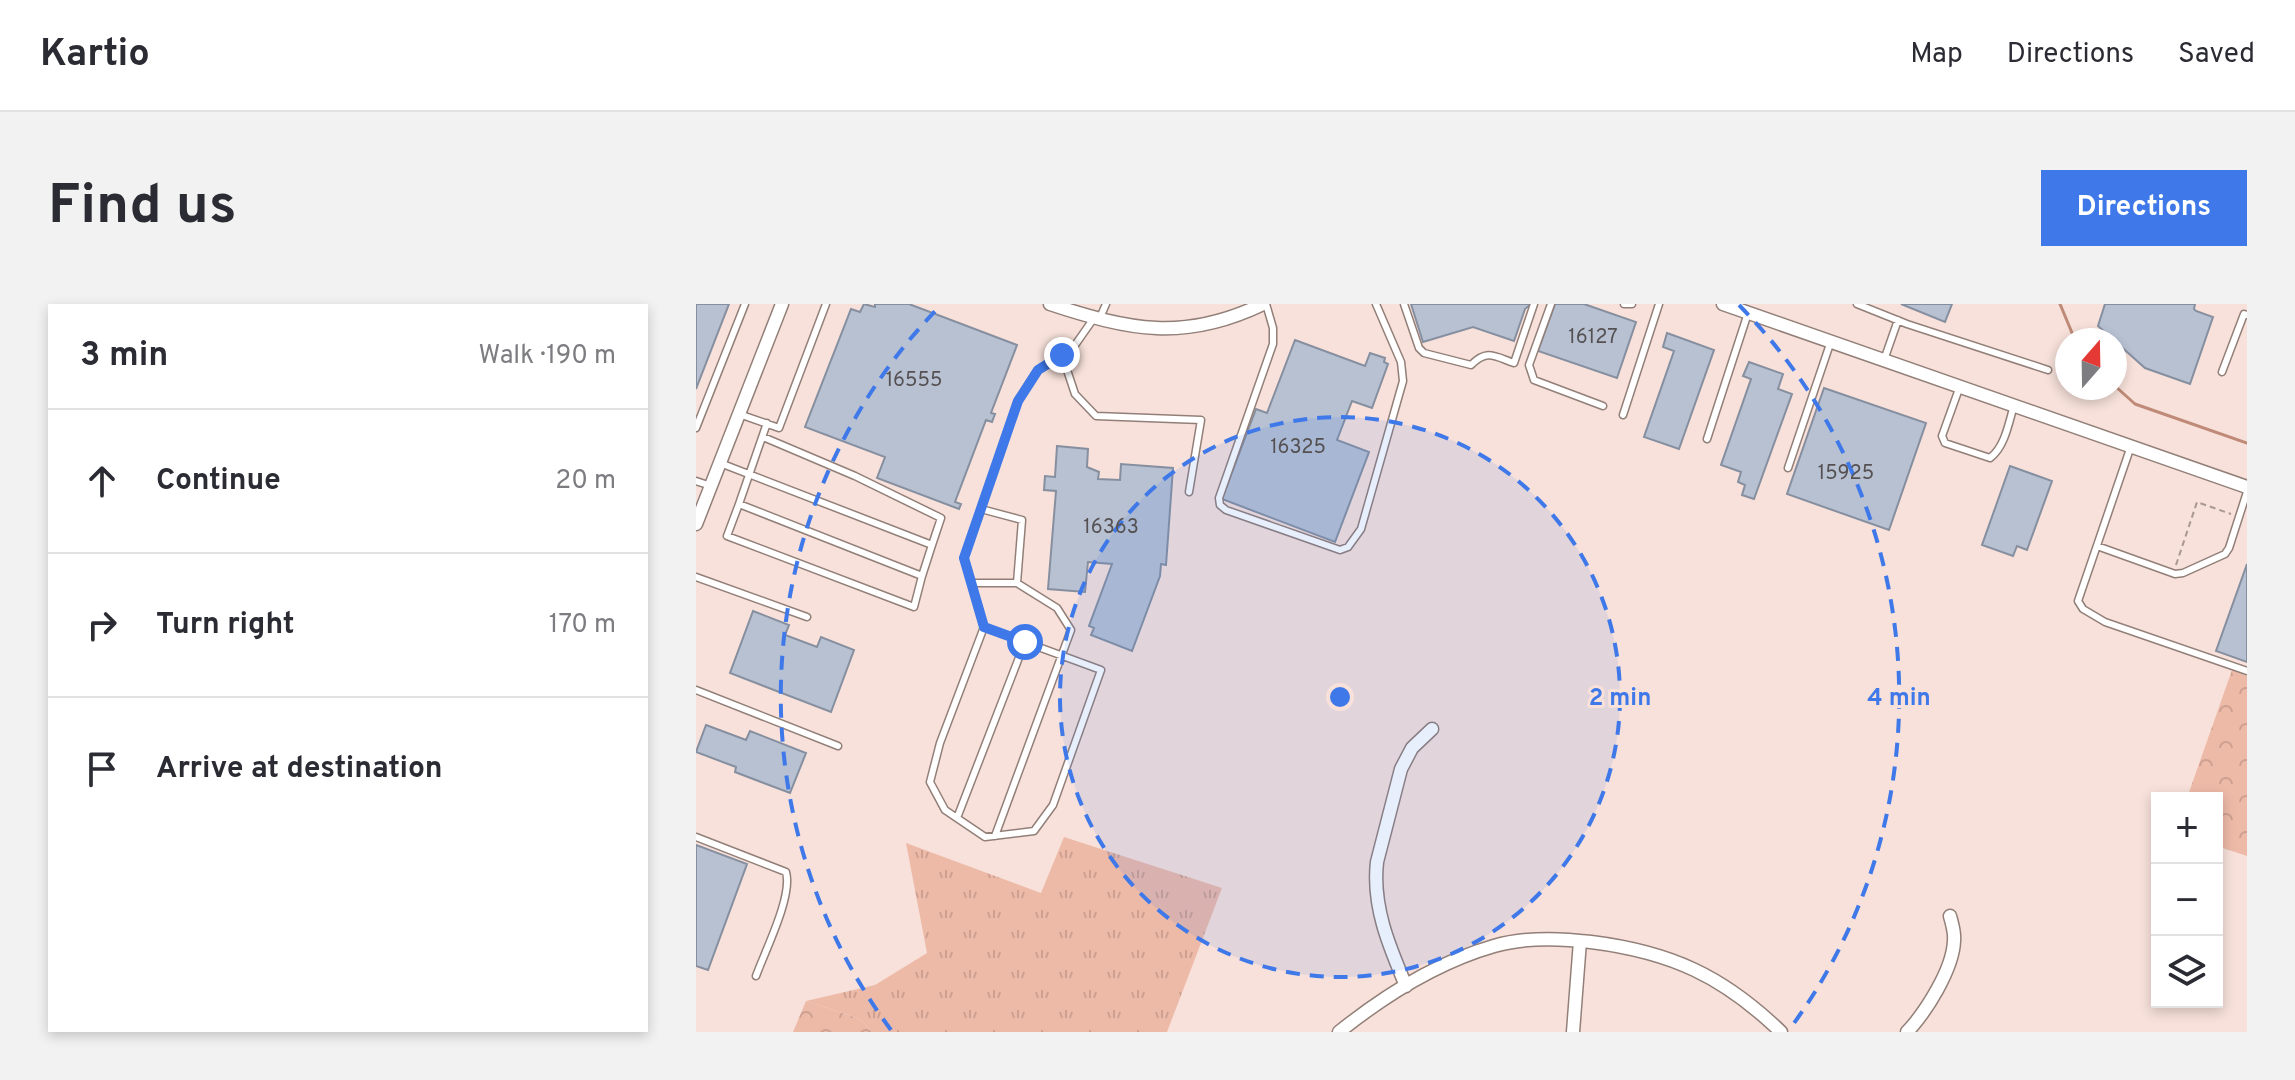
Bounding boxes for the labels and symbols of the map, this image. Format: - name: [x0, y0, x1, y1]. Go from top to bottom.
- house number: 16127: [1568, 325, 1618, 351]
- north arrow: [2055, 328, 2127, 400]
- route end: [1044, 337, 1080, 373]
- house number: 16555: [886, 368, 942, 394]
- house number: 16325: [1270, 435, 1326, 461]
- house number: 15925: [1818, 461, 1874, 487]
- house number: 16363: [1083, 515, 1139, 541]
- route start: [1007, 624, 1043, 660]
- centre of rings: [1326, 683, 1354, 711]
- text: 2 min: [1589, 684, 1651, 714]
- text: 4 min: [1867, 684, 1931, 714]

